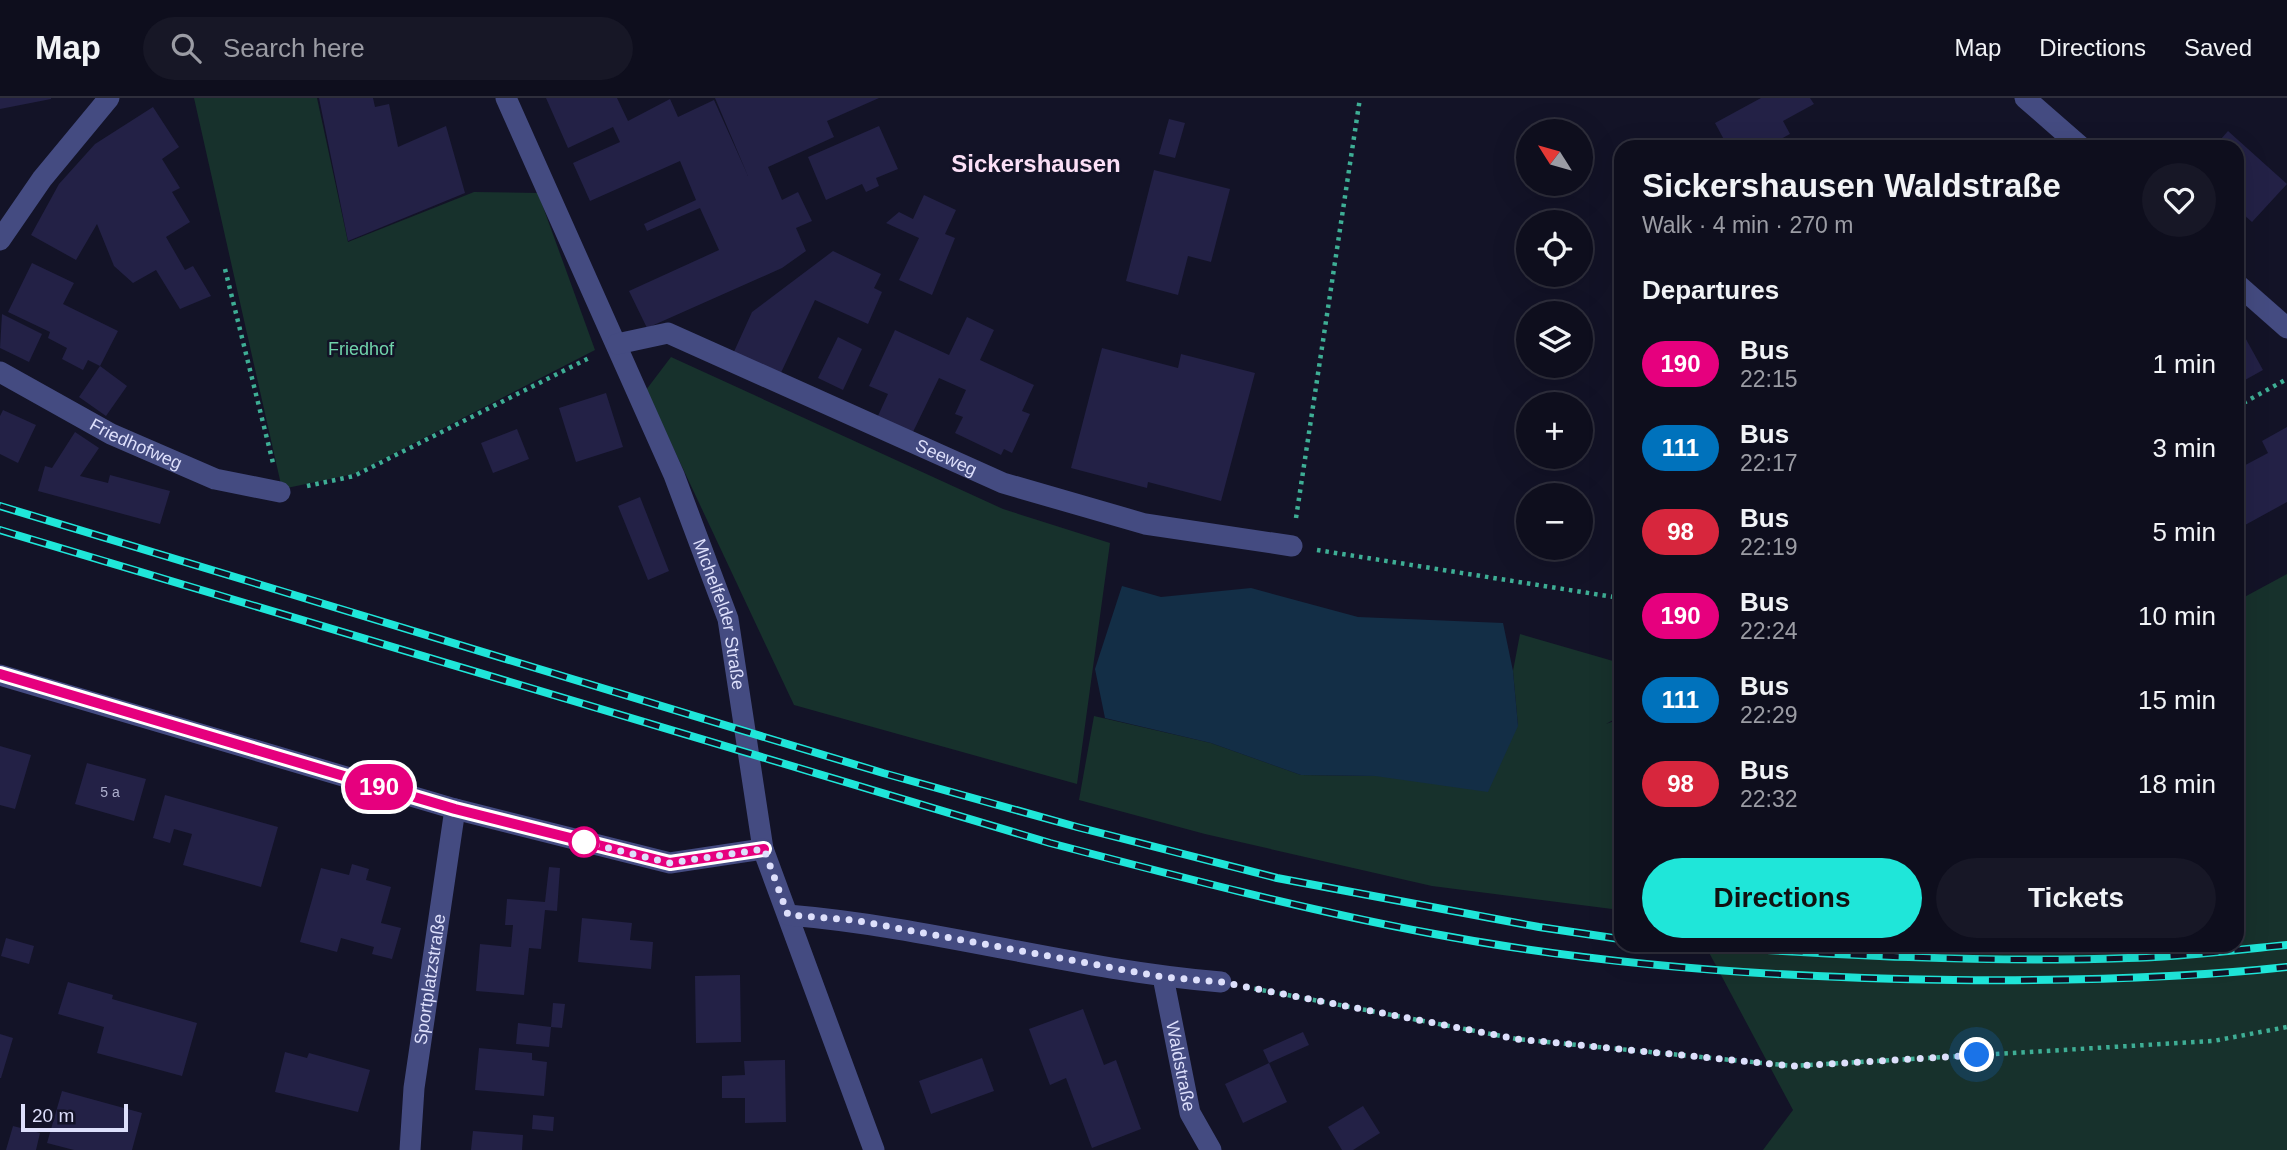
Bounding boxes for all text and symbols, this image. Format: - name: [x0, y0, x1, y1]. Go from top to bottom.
- search box: [143, 17, 633, 80]
- text: Map: [35, 29, 101, 66]
- icon: search: [167, 29, 205, 67]
- text: Search here: [223, 33, 365, 63]
- text: Map: [1955, 34, 2001, 61]
- text: Directions: [2039, 34, 2146, 61]
- text: Saved: [2184, 34, 2252, 61]
- north arrow: [1516, 119, 1592, 196]
- map controls: [1516, 119, 1593, 560]
- district label: Sickershausen: [951, 150, 1121, 177]
- button: heart: [2142, 163, 2216, 237]
- text: Sickershausen Waldstraße: [1642, 167, 2061, 204]
- button: locate: [1516, 210, 1593, 287]
- text: Walk · 4 min · 270 m: [1642, 212, 1853, 238]
- text: Departures: [1642, 275, 1779, 305]
- button: layers: [1516, 301, 1593, 378]
- text: Bus: [1740, 335, 1789, 365]
- park label: Friedhof: [328, 339, 395, 359]
- text: 1 min: [2152, 349, 2216, 379]
- text: 190: [1660, 350, 1701, 377]
- text: 22:15: [1740, 366, 1798, 392]
- button: +: [1516, 392, 1593, 469]
- street label: Friedhofweg: [86, 414, 185, 474]
- text: Bus: [1740, 419, 1789, 449]
- text: 3 min: [2152, 433, 2216, 463]
- text: 111: [1662, 434, 1699, 461]
- street label: Seeweg: [912, 435, 980, 480]
- text: 22:17: [1740, 450, 1798, 476]
- button: −: [1516, 483, 1593, 560]
- text: Bus: [1740, 503, 1789, 533]
- text: 5 min: [2152, 517, 2216, 547]
- text: 98: [1667, 518, 1694, 545]
- text: 22:19: [1740, 534, 1798, 560]
- street label: Michelfelder Straße: [689, 536, 749, 691]
- text: Bus: [1740, 587, 1789, 617]
- text: 10 min: [2138, 601, 2216, 631]
- text: 190: [1660, 602, 1701, 629]
- text: 22:24: [1740, 618, 1798, 644]
- text: Bus: [1740, 671, 1789, 701]
- text: 15 min: [2138, 685, 2216, 715]
- text: 111: [1662, 686, 1699, 713]
- text: 22:29: [1740, 702, 1798, 728]
- text: Bus: [1740, 755, 1789, 785]
- line badge: 190: [339, 764, 419, 810]
- text: 18 min: [2138, 769, 2216, 799]
- text: 98: [1667, 770, 1694, 797]
- text: 190: [359, 773, 399, 800]
- house number: 5 a: [100, 784, 120, 800]
- text: 22:32: [1740, 786, 1798, 812]
- unlabelled marker: [569, 827, 599, 857]
- button: Directions: [1642, 858, 1922, 938]
- button: Tickets: [1936, 858, 2216, 938]
- street label: Sportplatzstraße: [410, 912, 449, 1046]
- street label: Waldstraße: [1162, 1019, 1199, 1113]
- your location: [1959, 1037, 1994, 1072]
- scale bar: [21, 1101, 128, 1133]
- text: 20 m: [32, 1105, 74, 1126]

